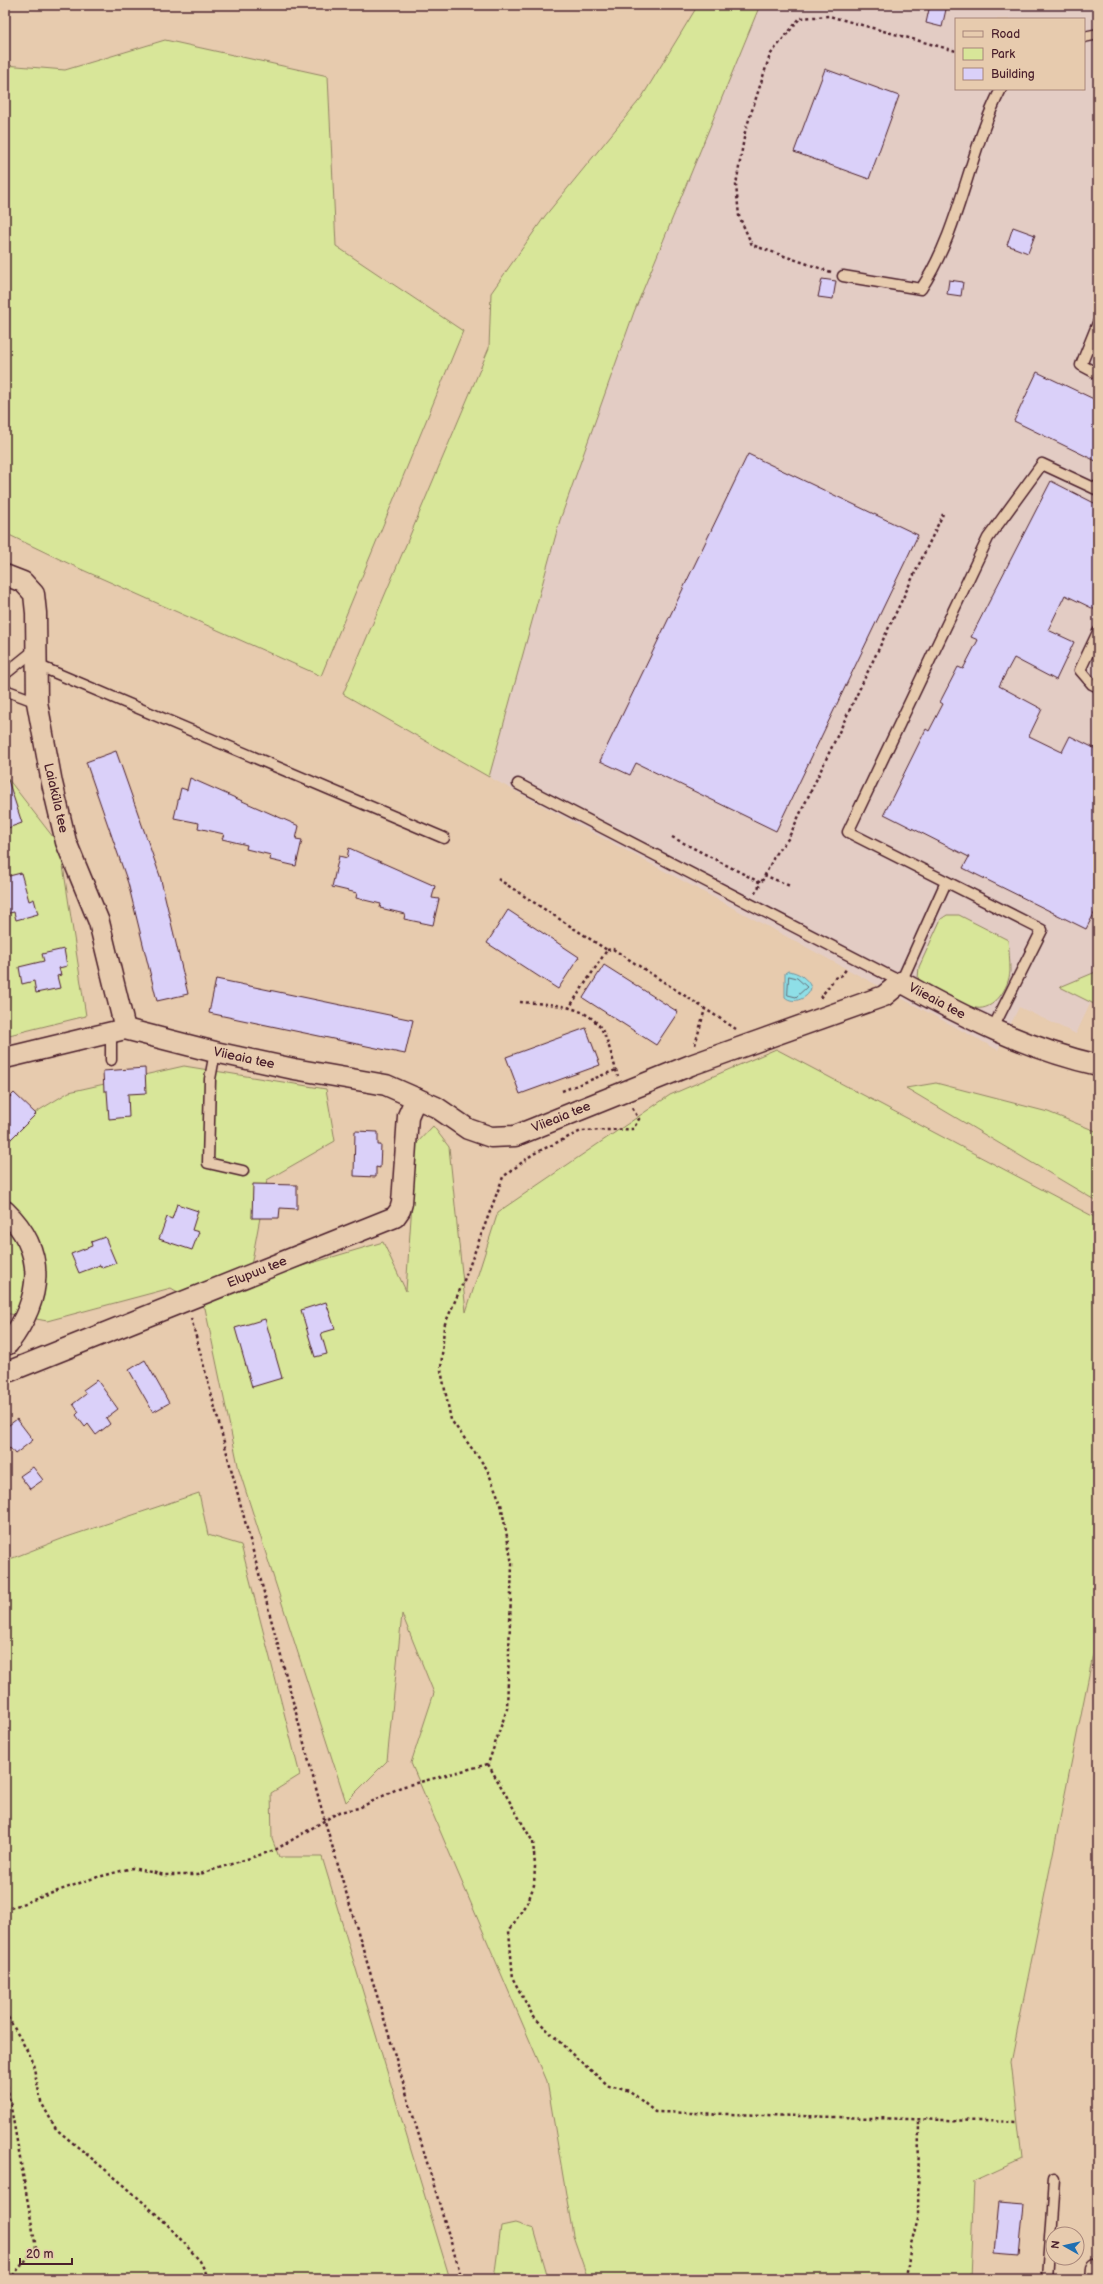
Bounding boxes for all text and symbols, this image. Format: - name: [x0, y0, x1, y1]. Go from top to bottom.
- legend: [955, 18, 1085, 90]
- text: Road: [991, 27, 1020, 42]
- text: Park: [991, 47, 1015, 62]
- text: Building: [991, 67, 1035, 82]
- street label: Laiaküla tee: [40, 762, 72, 835]
- street label: Viieaia tee: [906, 979, 968, 1023]
- street label: Viieaia tee: [212, 1044, 276, 1072]
- street label: Viieaia tee: [529, 1098, 593, 1136]
- street label: Elupuu tee: [225, 1253, 290, 1291]
- north arrow: [1045, 2226, 1085, 2266]
- scale bar: [20, 2240, 72, 2266]
- text: N: [1049, 2240, 1063, 2250]
- text: 20 m: [26, 2247, 53, 2262]

